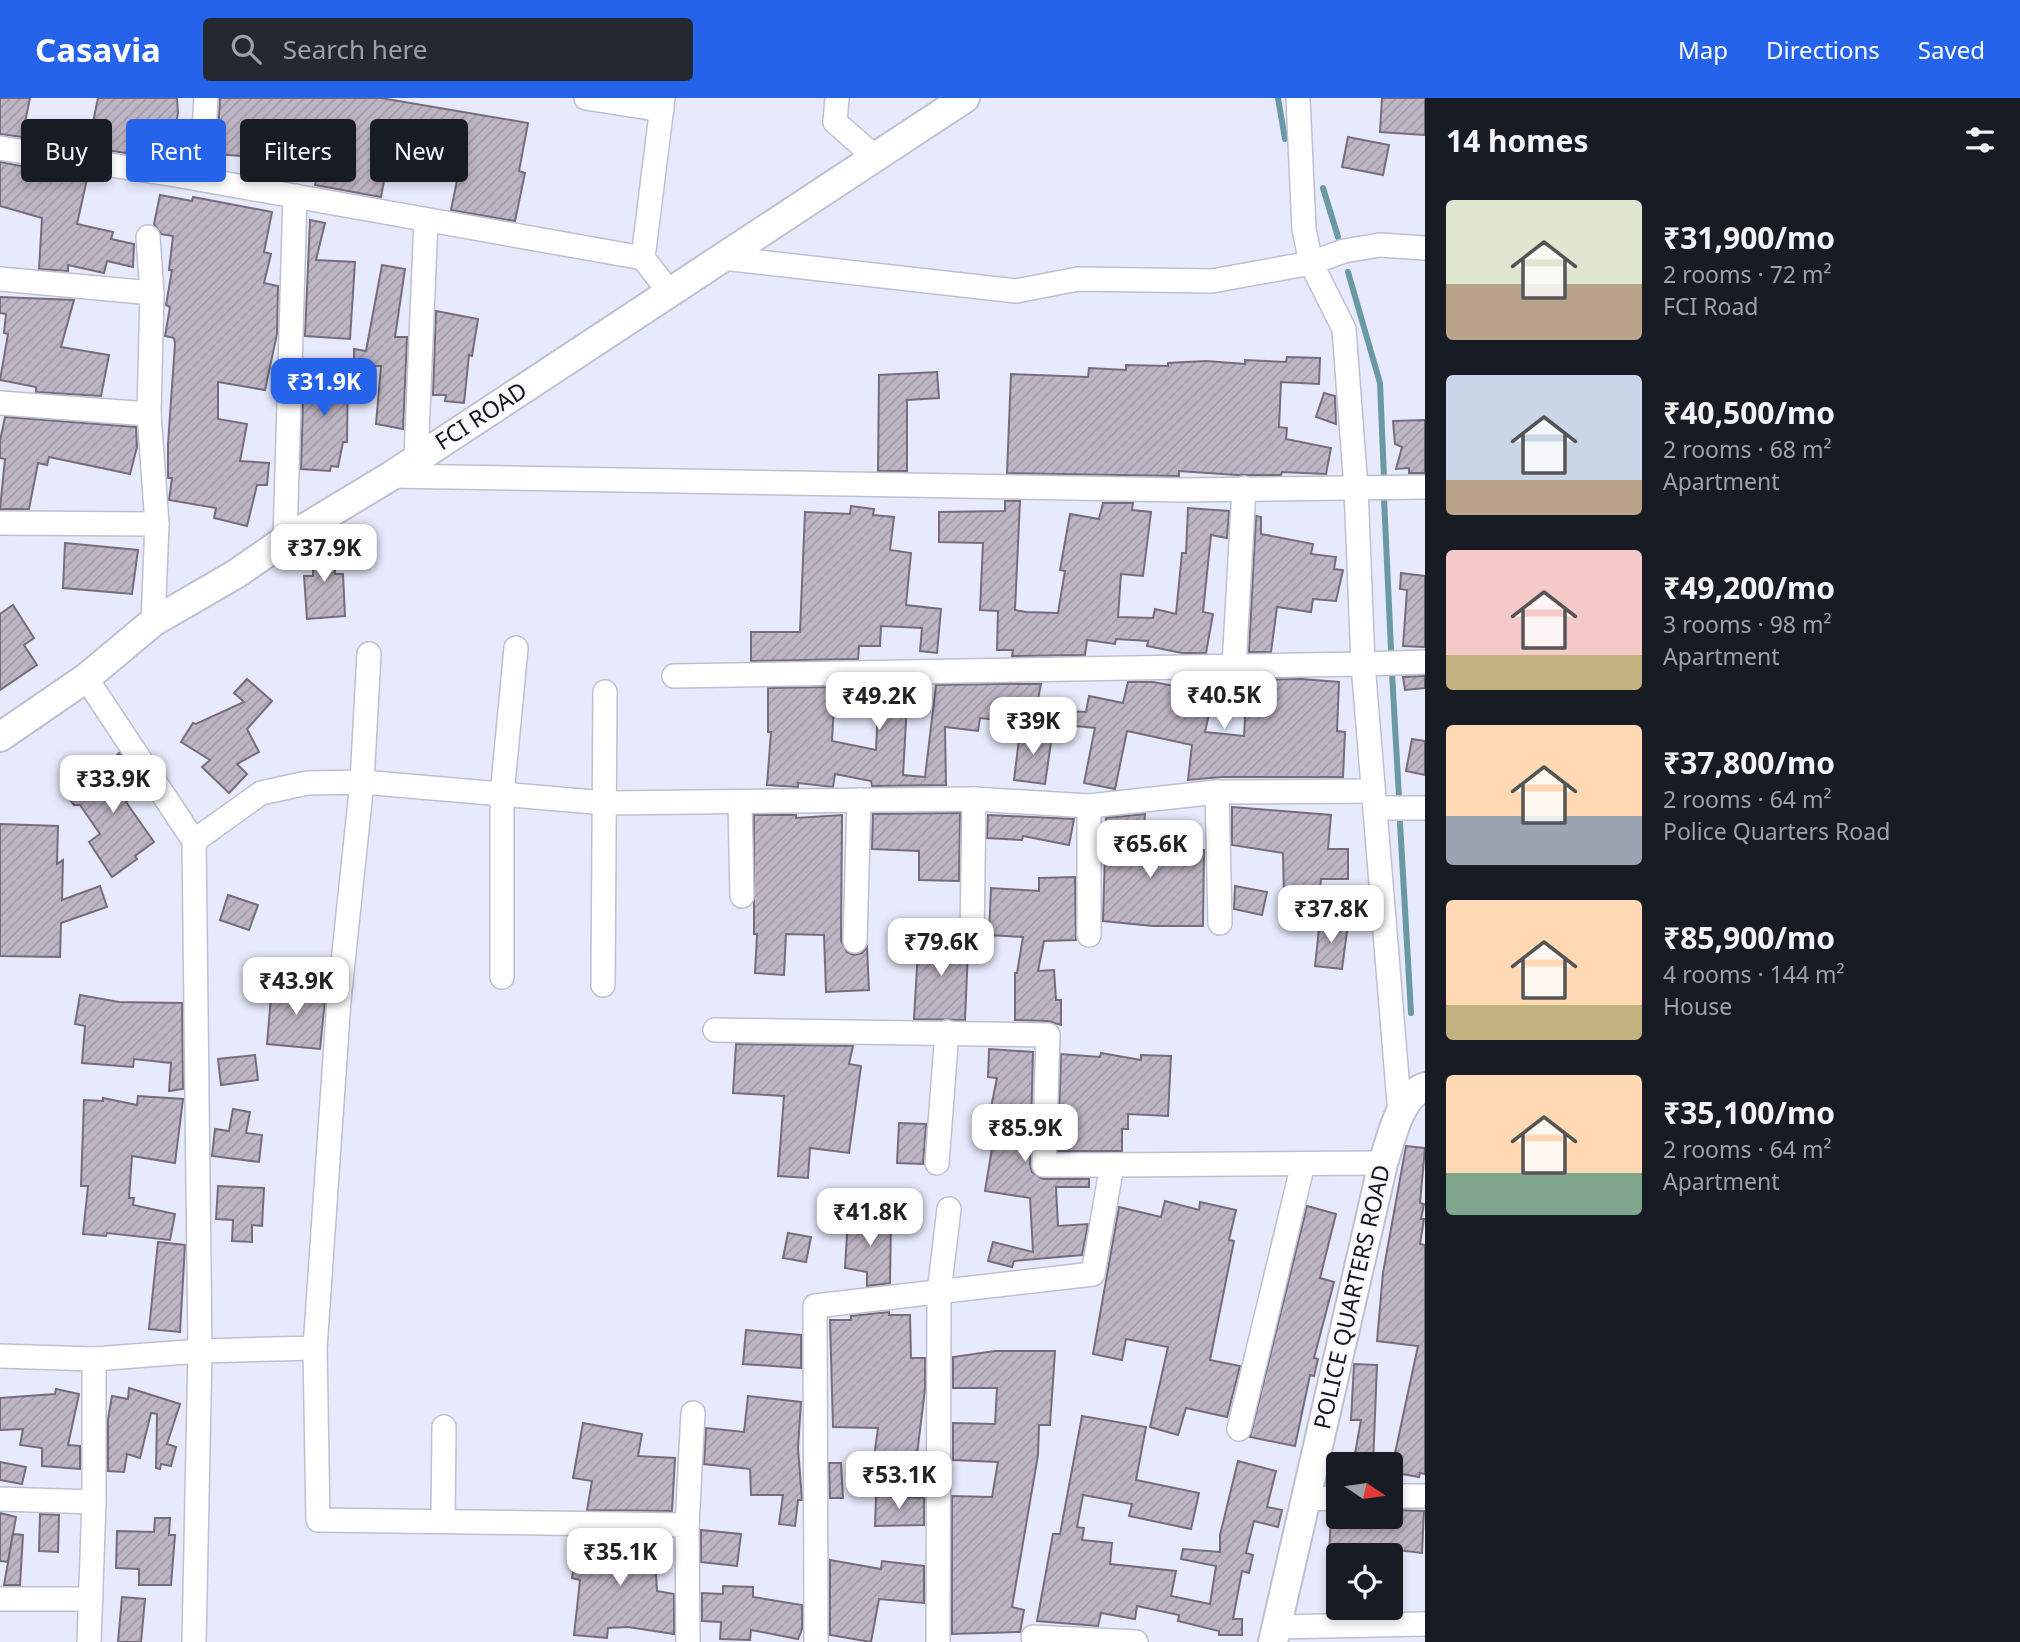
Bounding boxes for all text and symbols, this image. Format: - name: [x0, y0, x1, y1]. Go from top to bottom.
- search box: [203, 18, 693, 81]
- text: Casavia: [35, 27, 161, 72]
- icon: search: [227, 30, 265, 68]
- text: Search here: [283, 31, 427, 67]
- text: Map: [1678, 33, 1728, 66]
- text: Directions: [1766, 33, 1880, 66]
- text: Saved: [1918, 33, 1985, 66]
- chip: Buy: [21, 119, 112, 182]
- chip: Rent: [126, 119, 226, 182]
- chip: Filters: [240, 119, 356, 182]
- chip: New: [370, 119, 468, 182]
- text: 14 homes: [1446, 120, 1589, 161]
- icon: filters: [1961, 121, 1999, 159]
- text: ₹31,900/mo: [1663, 217, 1835, 258]
- icon: home: [1502, 228, 1586, 312]
- text: 2 rooms · 72 m²: [1663, 258, 1832, 290]
- text: FCI Road: [1663, 290, 1759, 322]
- pin: ₹31.9K: [267, 358, 381, 418]
- text: ₹31.9K: [287, 365, 361, 397]
- street label: FCI ROAD: [428, 374, 533, 457]
- text: ₹40,500/mo: [1663, 392, 1835, 433]
- icon: home: [1502, 403, 1586, 487]
- text: 2 rooms · 68 m²: [1663, 433, 1832, 465]
- text: Apartment: [1663, 465, 1780, 497]
- pin: ₹37.9K: [267, 524, 381, 584]
- text: ₹37.9K: [287, 531, 361, 563]
- text: ₹49,200/mo: [1663, 567, 1835, 608]
- icon: home: [1502, 578, 1586, 662]
- text: 3 rooms · 98 m²: [1663, 608, 1832, 640]
- text: Apartment: [1663, 640, 1780, 672]
- pin: ₹49.2K: [822, 672, 936, 732]
- pin: ₹40.5K: [1167, 672, 1281, 731]
- text: ₹40.5K: [1187, 678, 1261, 710]
- text: ₹49.2K: [842, 679, 916, 711]
- pin: ₹39K: [992, 698, 1074, 757]
- text: ₹39K: [1006, 704, 1060, 736]
- text: ₹37,800/mo: [1663, 742, 1835, 783]
- icon: home: [1502, 753, 1586, 837]
- pin: ₹33.9K: [56, 756, 170, 815]
- text: ₹33.9K: [76, 762, 150, 794]
- text: 2 rooms · 64 m²: [1663, 783, 1832, 815]
- text: Police Quarters Road: [1663, 815, 1890, 847]
- pin: ₹65.6K: [1093, 820, 1207, 880]
- text: ₹65.6K: [1113, 827, 1187, 859]
- pin: ₹37.8K: [1274, 886, 1388, 945]
- text: ₹37.8K: [1294, 892, 1368, 924]
- text: ₹85,900/mo: [1663, 917, 1835, 958]
- pin: ₹79.6K: [884, 918, 998, 978]
- text: ₹79.6K: [904, 925, 978, 957]
- icon: home: [1502, 928, 1586, 1012]
- pin: ₹43.9K: [239, 958, 353, 1017]
- text: 4 rooms · 144 m²: [1663, 958, 1845, 990]
- text: ₹43.9K: [259, 964, 333, 996]
- text: House: [1663, 990, 1732, 1022]
- text: ₹35,100/mo: [1663, 1092, 1835, 1133]
- icon: home: [1502, 1103, 1586, 1187]
- pin: ₹85.9K: [968, 1104, 1082, 1164]
- text: ₹85.9K: [988, 1111, 1062, 1143]
- text: 2 rooms · 64 m²: [1663, 1133, 1832, 1165]
- street label: POLICE QUARTERS ROAD: [1305, 1161, 1397, 1432]
- text: Apartment: [1663, 1165, 1780, 1197]
- pin: ₹41.8K: [813, 1188, 927, 1248]
- text: ₹41.8K: [833, 1195, 907, 1227]
- pin: ₹53.1K: [842, 1452, 956, 1511]
- north arrow: [1326, 1452, 1404, 1530]
- map controls: [1326, 1452, 1403, 1620]
- text: ₹53.1K: [862, 1458, 936, 1490]
- pin: ₹35.1K: [563, 1528, 677, 1588]
- text: ₹35.1K: [583, 1535, 657, 1567]
- button: locate: [1326, 1543, 1403, 1620]

